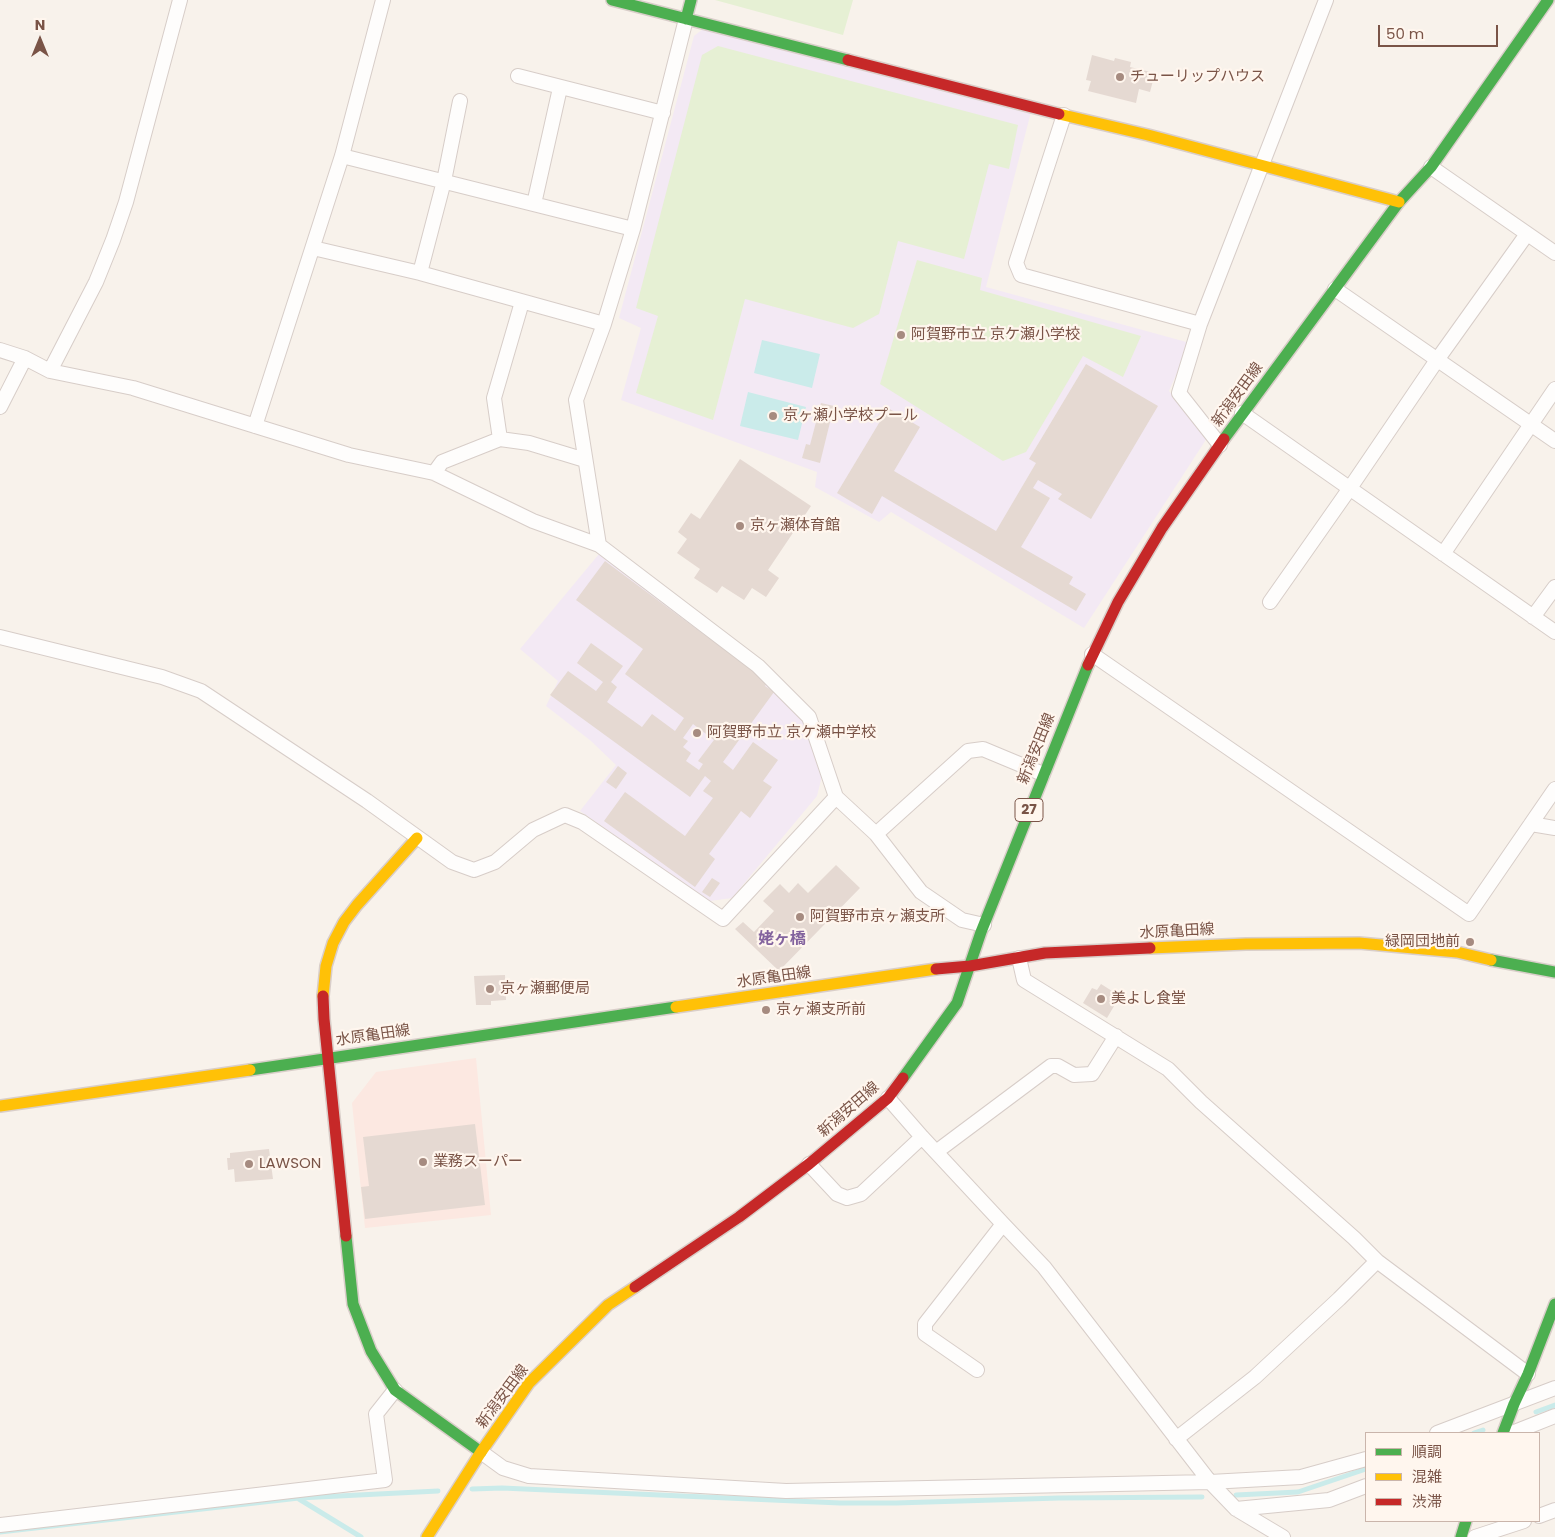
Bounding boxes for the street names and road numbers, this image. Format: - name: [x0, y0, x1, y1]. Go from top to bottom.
- street label: 新潟安田線: [1209, 359, 1267, 431]
- street label: 新潟安田線: [1015, 711, 1059, 787]
- road number: 27: [1015, 798, 1043, 822]
- street label: 水原亀田線: [1139, 921, 1215, 943]
- street label: 水原亀田線: [736, 964, 812, 992]
- street label: 水原亀田線: [335, 1022, 411, 1050]
- street label: 新潟安田線: [815, 1079, 883, 1141]
- street label: 新潟安田線: [473, 1362, 533, 1432]

